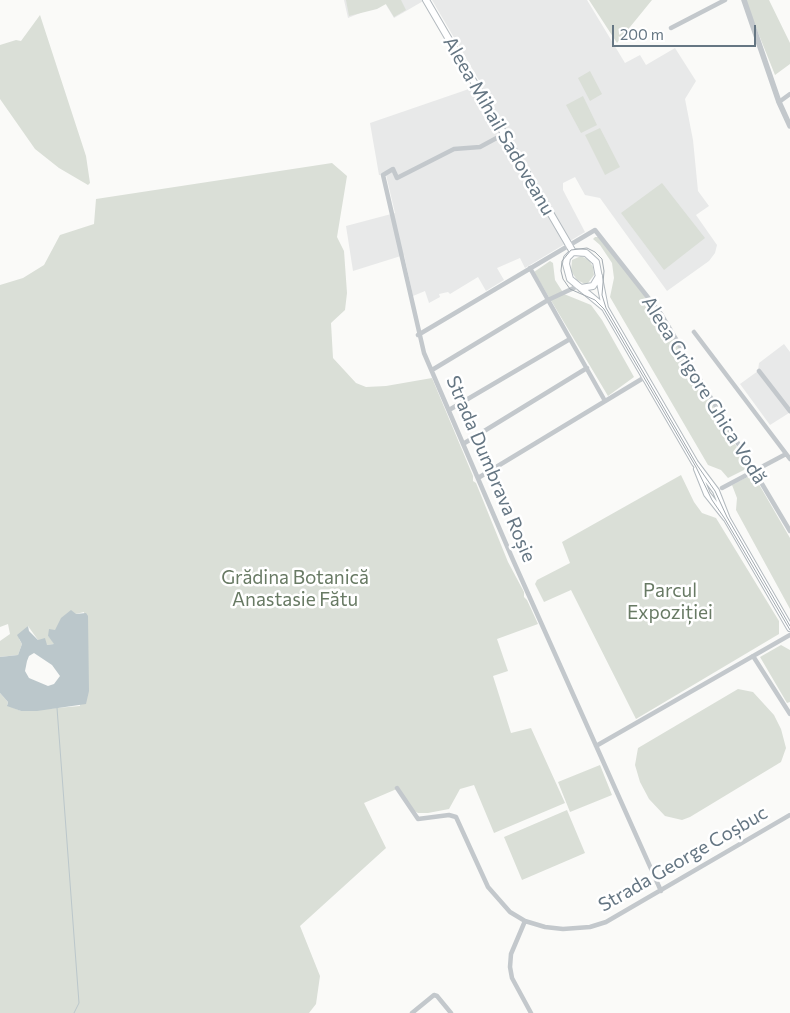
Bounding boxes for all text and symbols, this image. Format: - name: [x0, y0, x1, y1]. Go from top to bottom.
- scale bar: [615, 15, 759, 47]
- text: 200 m: [620, 25, 664, 43]
- street label: Aleea Mihail Sadoveanu: [438, 33, 560, 219]
- street label: Aleea Grigore Ghica Vodă: [637, 292, 771, 488]
- street label: Strada Dumbrava Roșie: [441, 372, 541, 566]
- park label: Grădina Botanică Anastasie Fătu: [221, 567, 369, 611]
- park label: Parcul Expoziției: [627, 580, 713, 624]
- street label: Strada George Coșbuc: [594, 801, 772, 917]

